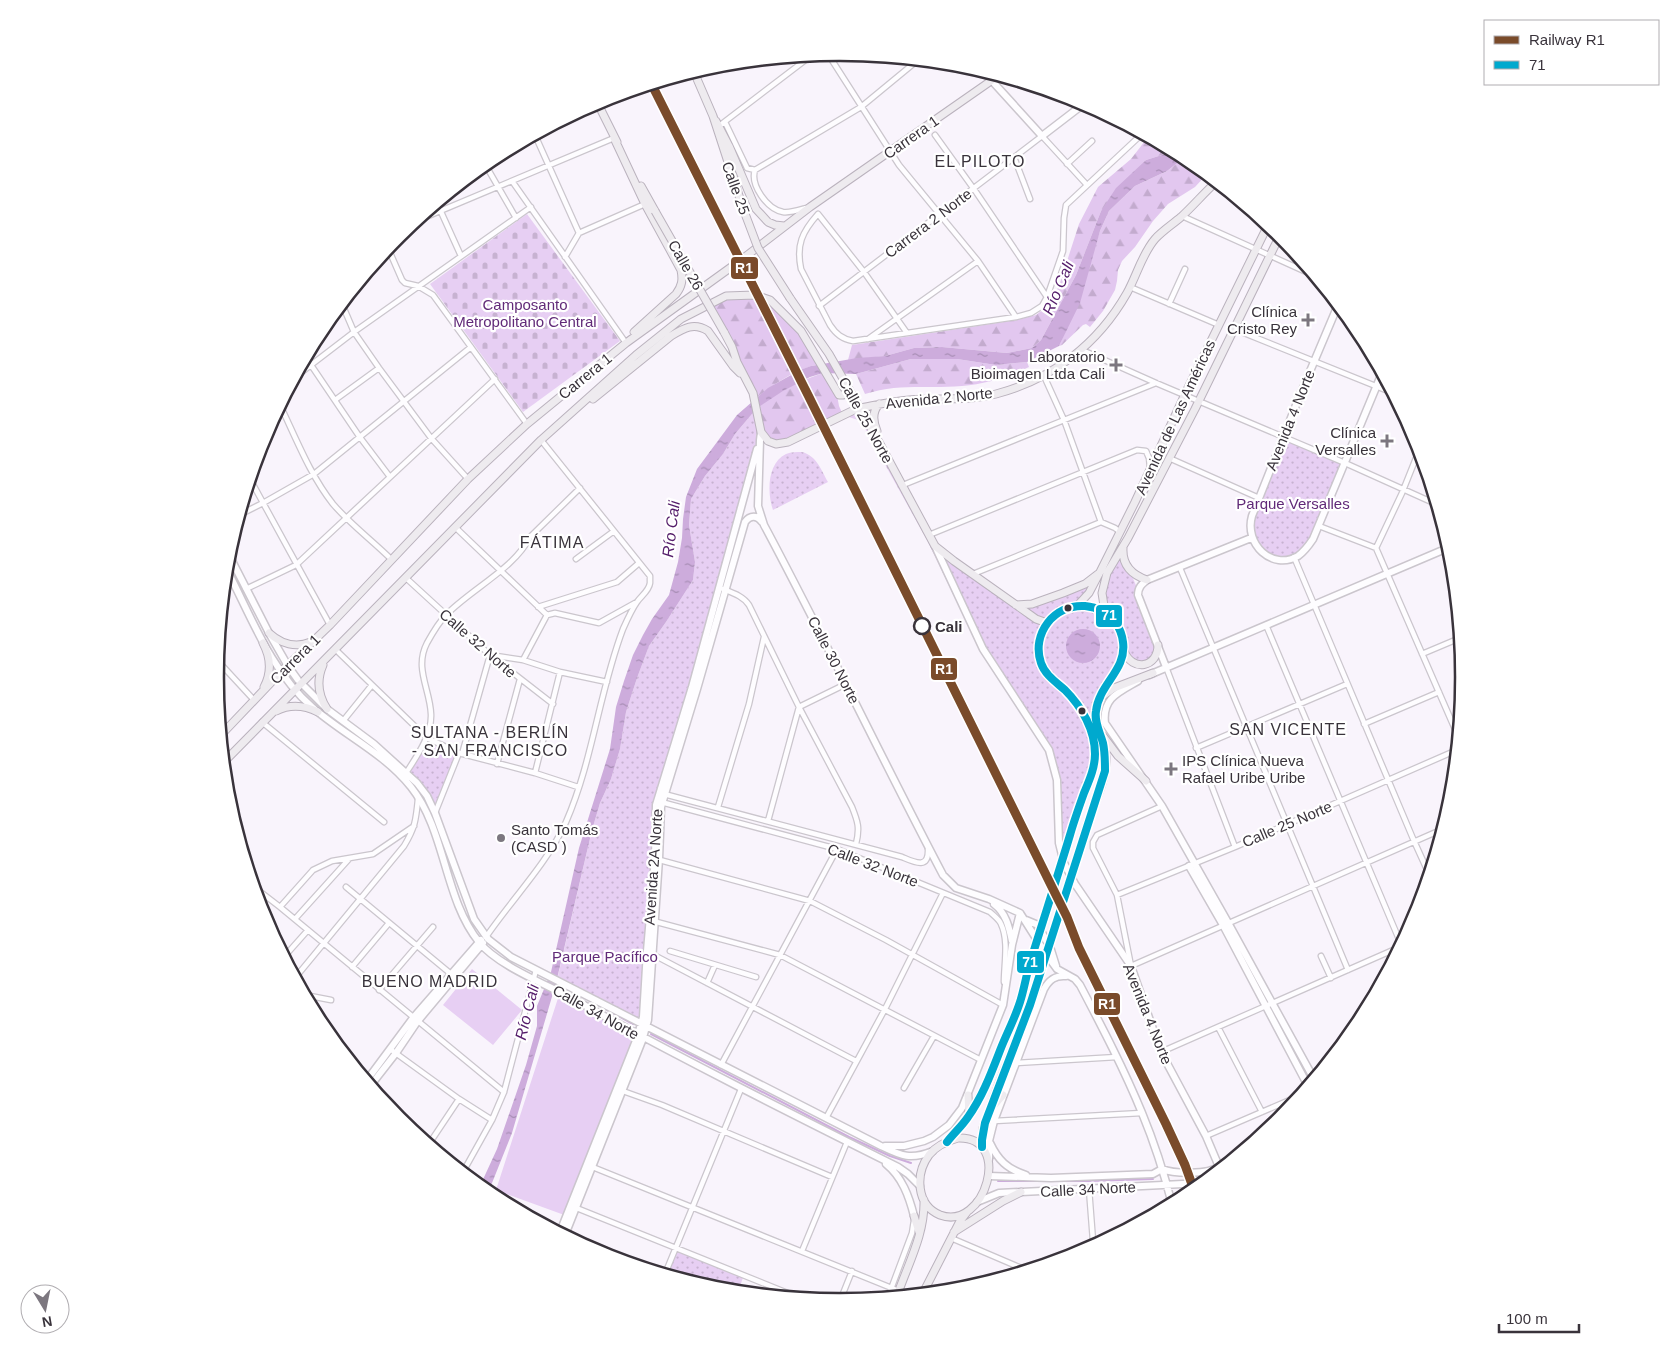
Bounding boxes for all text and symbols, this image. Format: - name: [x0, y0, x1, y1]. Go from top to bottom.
- legend: [1484, 20, 1659, 85]
- text: Railway R1: [1529, 31, 1605, 48]
- text: 71: [1529, 56, 1546, 73]
- street label: Carrera 1: [880, 112, 942, 162]
- district label: EL PILOTO: [935, 153, 1025, 170]
- street label: Calle 25: [719, 159, 753, 217]
- street label: Carrera 2 Norte: [881, 185, 975, 261]
- street label: Calle 26: [665, 237, 707, 293]
- line badge: R1: [730, 256, 759, 280]
- water label: Río Cali: [1039, 258, 1077, 318]
- text: R1: [735, 260, 753, 276]
- park label: Camposanto Metropolitano Central: [453, 296, 597, 330]
- place label: Clínica Cristo Rey: [1227, 303, 1298, 337]
- marker: Clínica Cristo Rey: [1301, 313, 1315, 327]
- street label: Avenida de Las Américas: [1132, 337, 1218, 497]
- place label: Laboratorio Bioimagen Ltda Cali: [971, 348, 1105, 382]
- street label: Carrera 1: [555, 349, 615, 403]
- marker: Laboratorio Bioimagen Ltda Cali: [1109, 358, 1123, 372]
- street label: Avenida 4 Norte: [1262, 367, 1318, 473]
- street label: Calle 25 Norte: [835, 374, 897, 466]
- street label: Avenida 2 Norte: [885, 384, 993, 412]
- place label: Clínica Versalles: [1315, 424, 1377, 458]
- marker: Clínica Versalles: [1380, 434, 1394, 448]
- park label: Parque Versalles: [1236, 495, 1350, 512]
- water label: Río Cali: [659, 499, 683, 558]
- district label: FÁTIMA: [520, 533, 584, 551]
- unlabelled marker: [1063, 603, 1073, 613]
- line badge: 71: [1095, 604, 1123, 628]
- street label: Calle 32 Norte: [436, 605, 520, 681]
- text: 71: [1101, 607, 1117, 623]
- street label: Calle 30 Norte: [805, 613, 863, 707]
- marker: Cali: [913, 617, 931, 635]
- place label: Cali: [935, 618, 963, 635]
- street label: Carrera 1: [267, 631, 323, 687]
- line badge: R1: [930, 657, 958, 681]
- text: R1: [935, 661, 953, 677]
- unlabelled marker: [1077, 706, 1087, 716]
- district label: SAN VICENTE: [1229, 721, 1347, 738]
- district label: SULTANA - BERLÍN - SAN FRANCISCO: [411, 723, 569, 759]
- place label: IPS Clínica Nueva Rafael Uribe Uribe: [1182, 752, 1305, 786]
- marker: IPS Clínica Nueva Rafael Uribe Uribe: [1164, 762, 1178, 776]
- street label: Calle 25 Norte: [1240, 797, 1334, 851]
- street label: Avenida 2A Norte: [640, 808, 666, 926]
- place label: Santo Tomás (CASD ): [511, 821, 598, 855]
- marker: Santo Tomás (CASD ): [495, 832, 507, 844]
- street label: Calle 32 Norte: [825, 840, 921, 890]
- park label: Parque Pacífico: [552, 948, 658, 965]
- line badge: 71: [1016, 950, 1045, 974]
- text: 71: [1022, 954, 1038, 970]
- street label: Avenida 4 Norte: [1120, 961, 1176, 1067]
- district label: BUENO MADRID: [362, 973, 498, 990]
- street label: Calle 34 Norte: [550, 981, 642, 1043]
- water label: Río Cali: [512, 982, 542, 1042]
- line badge: R1: [1093, 992, 1121, 1016]
- text: R1: [1098, 996, 1116, 1012]
- street label: Calle 34 Norte: [1040, 1178, 1136, 1200]
- north arrow: [20, 1284, 70, 1334]
- scale bar: [1499, 1302, 1579, 1334]
- text: 100 m: [1506, 1310, 1548, 1327]
- text: N: [41, 1313, 54, 1331]

